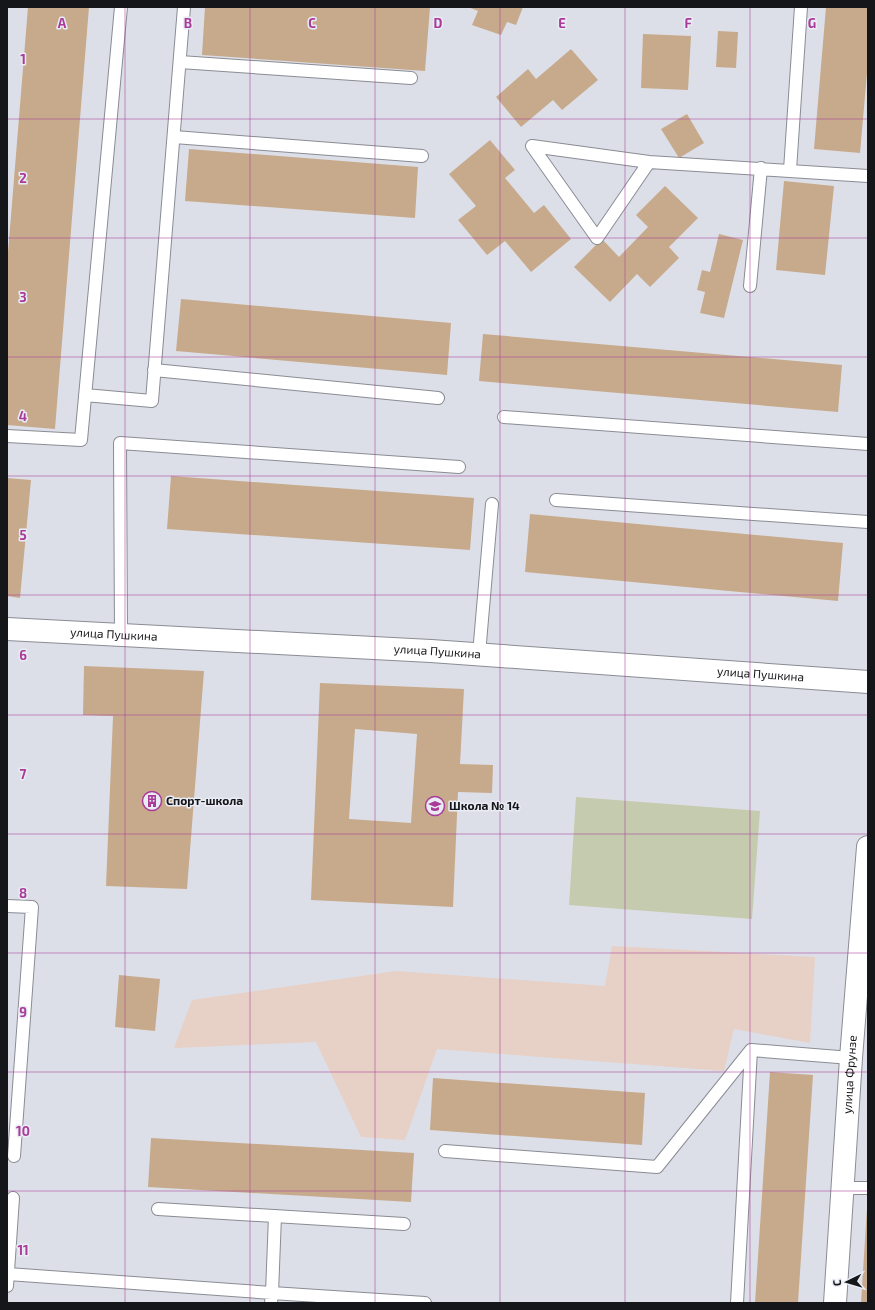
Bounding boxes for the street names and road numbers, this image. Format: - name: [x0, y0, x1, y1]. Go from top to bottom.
- street label: улица Пушкина: [70, 624, 158, 643]
- street label: улица Пушкина: [393, 641, 482, 661]
- street label: улица Пушкина: [716, 663, 805, 683]
- street label: улица Фрунзе: [839, 1035, 859, 1114]

